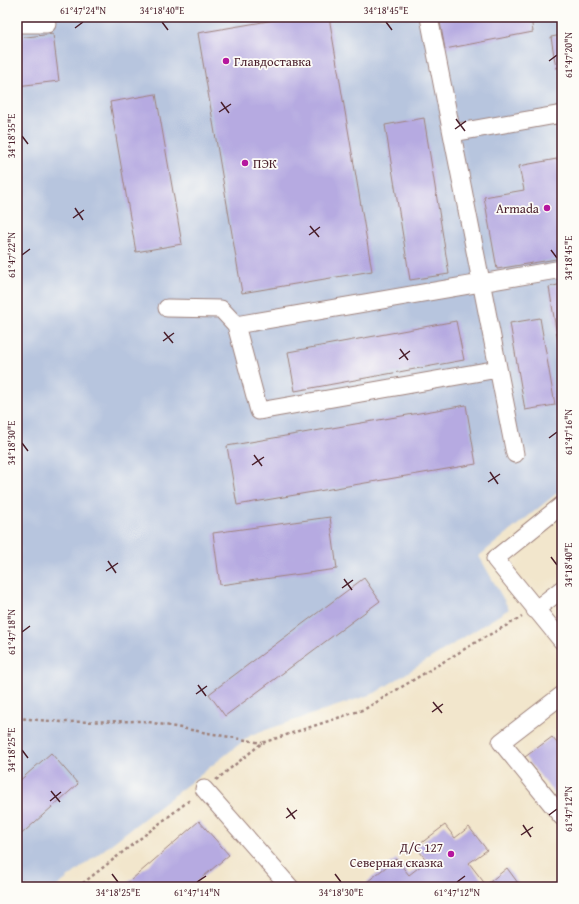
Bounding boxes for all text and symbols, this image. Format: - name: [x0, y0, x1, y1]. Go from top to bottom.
- text: 61°47'24"N: [60, 3, 106, 18]
- text: 34°18'40"E: [140, 3, 184, 18]
- text: 34°18'45"E: [364, 3, 408, 18]
- text: 61°47'20"N: [561, 32, 576, 78]
- place label: Главдоставка: [234, 52, 312, 71]
- marker: Главдоставка: [221, 56, 231, 66]
- text: 34°18'35"E: [4, 114, 19, 158]
- place label: ПЭК: [253, 154, 277, 173]
- marker: ПЭК: [240, 158, 250, 168]
- place label: Armada: [496, 199, 540, 218]
- marker: Armada: [542, 203, 552, 213]
- text: 61°47'22"N: [4, 232, 19, 278]
- text: 34°18'45"E: [561, 236, 576, 280]
- text: 61°47'16"N: [561, 409, 576, 455]
- text: 34°18'30"E: [4, 421, 19, 465]
- text: 34°18'40"E: [561, 543, 576, 587]
- text: 61°47'18"N: [4, 609, 19, 655]
- text: 34°18'25"E: [4, 728, 19, 772]
- text: 61°47'12"N: [561, 786, 576, 832]
- place label: Д/С 127 Северная сказка: [350, 838, 444, 872]
- marker: Д/С 127 Северная сказка: [446, 849, 456, 859]
- text: 34°18'25"E: [96, 885, 140, 900]
- text: 61°47'14"N: [174, 885, 220, 900]
- text: 34°18'30"E: [319, 885, 363, 900]
- text: 61°47'12"N: [434, 885, 480, 900]

